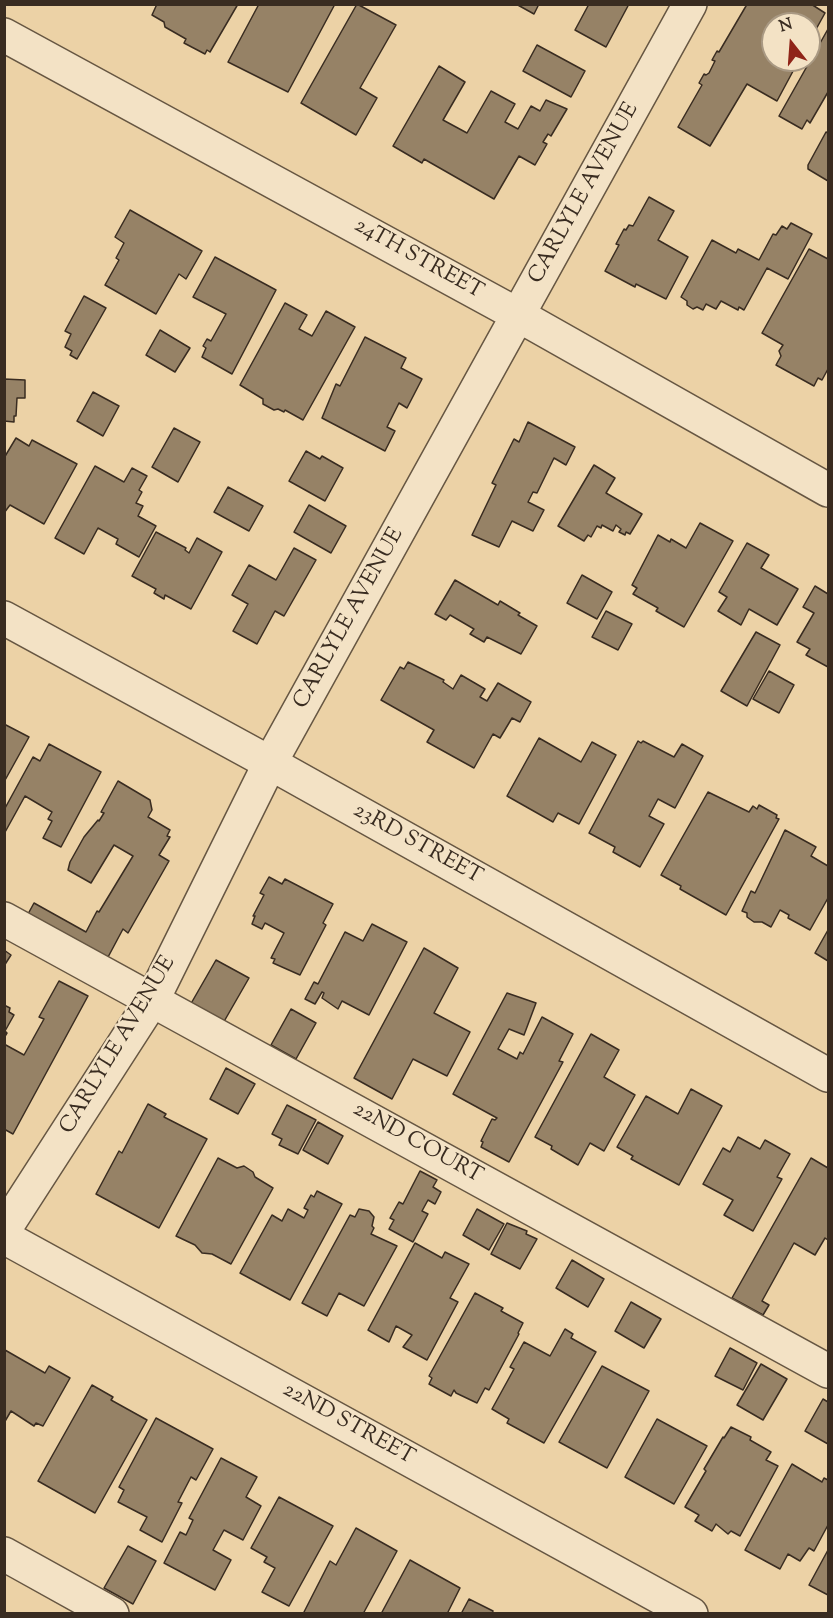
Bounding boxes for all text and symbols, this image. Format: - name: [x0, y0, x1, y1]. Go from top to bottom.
- north arrow: [761, 12, 821, 72]
- text: N: [777, 13, 796, 39]
- street label: CARLYLE AVENUE: [524, 99, 646, 289]
- street label: 24TH STREET: [349, 214, 487, 306]
- street label: CARLYLE AVENUE: [289, 524, 411, 714]
- street label: 23RD STREET: [348, 799, 486, 891]
- street label: CARLYLE AVENUE: [55, 952, 183, 1140]
- street label: 22ND COURT: [348, 1098, 486, 1190]
- street label: 22ND STREET: [277, 1378, 419, 1472]

